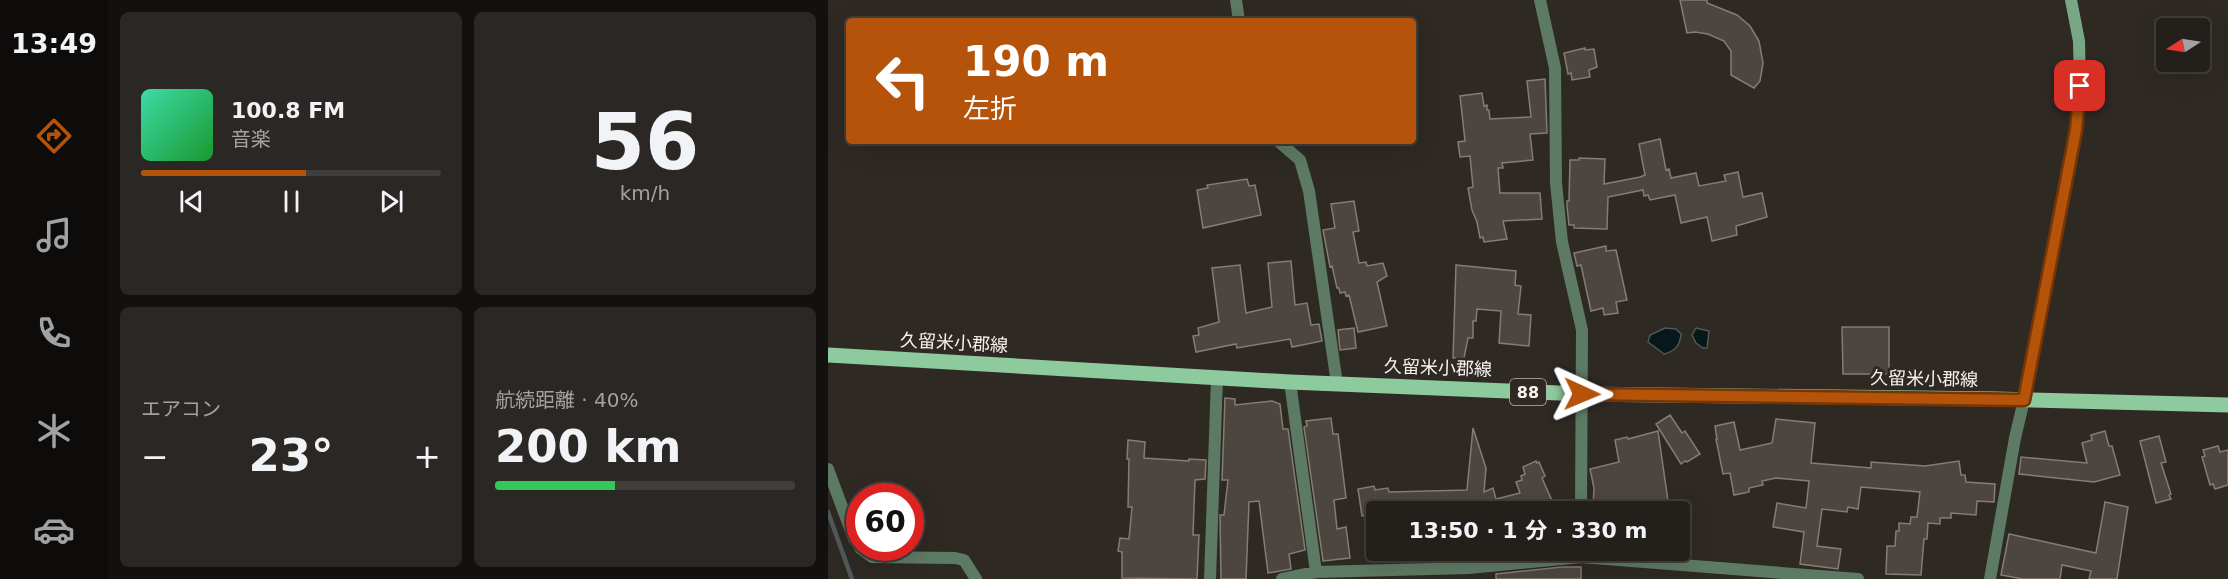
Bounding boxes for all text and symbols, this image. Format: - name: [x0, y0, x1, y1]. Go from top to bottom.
- north arrow: [2156, 18, 2210, 72]
- map controls: [2156, 18, 2210, 72]
- text: 13:49: [11, 28, 97, 59]
- text: 190 m: [963, 37, 1109, 86]
- icon: left: [864, 42, 942, 120]
- pin: [2054, 60, 2105, 111]
- icon: arrive: [2063, 69, 2096, 102]
- text: 左折: [963, 93, 1017, 124]
- text: 56: [591, 97, 699, 187]
- text: 100.8 FM: [231, 98, 345, 123]
- icon: directions: [33, 115, 75, 157]
- text: 音楽: [231, 127, 271, 151]
- text: km/h: [620, 181, 670, 205]
- icon: previous: [175, 185, 208, 218]
- icon: pause: [275, 185, 308, 218]
- icon: next: [375, 185, 408, 218]
- icon: music: [33, 214, 75, 256]
- icon: phone: [33, 312, 75, 354]
- street label: 久留米小郡線: [900, 329, 1009, 356]
- street label: 久留米小郡線: [1384, 355, 1492, 380]
- position arrow: [1550, 362, 1614, 426]
- street label: 久留米小郡線: [1870, 367, 1978, 390]
- road number: 88: [1510, 379, 1546, 405]
- text: 航続距離 · 40%: [495, 388, 639, 412]
- text: エアコン: [141, 397, 221, 421]
- icon: climate: [33, 410, 75, 452]
- text: 200 km: [495, 420, 681, 473]
- text: 23°: [248, 429, 334, 482]
- text: −: [141, 437, 169, 476]
- text: +: [413, 437, 441, 476]
- speed limit sign: 60: [846, 483, 924, 561]
- icon: car: [33, 509, 75, 551]
- text: 13:50 · 1 分 · 330 m: [1409, 518, 1647, 543]

